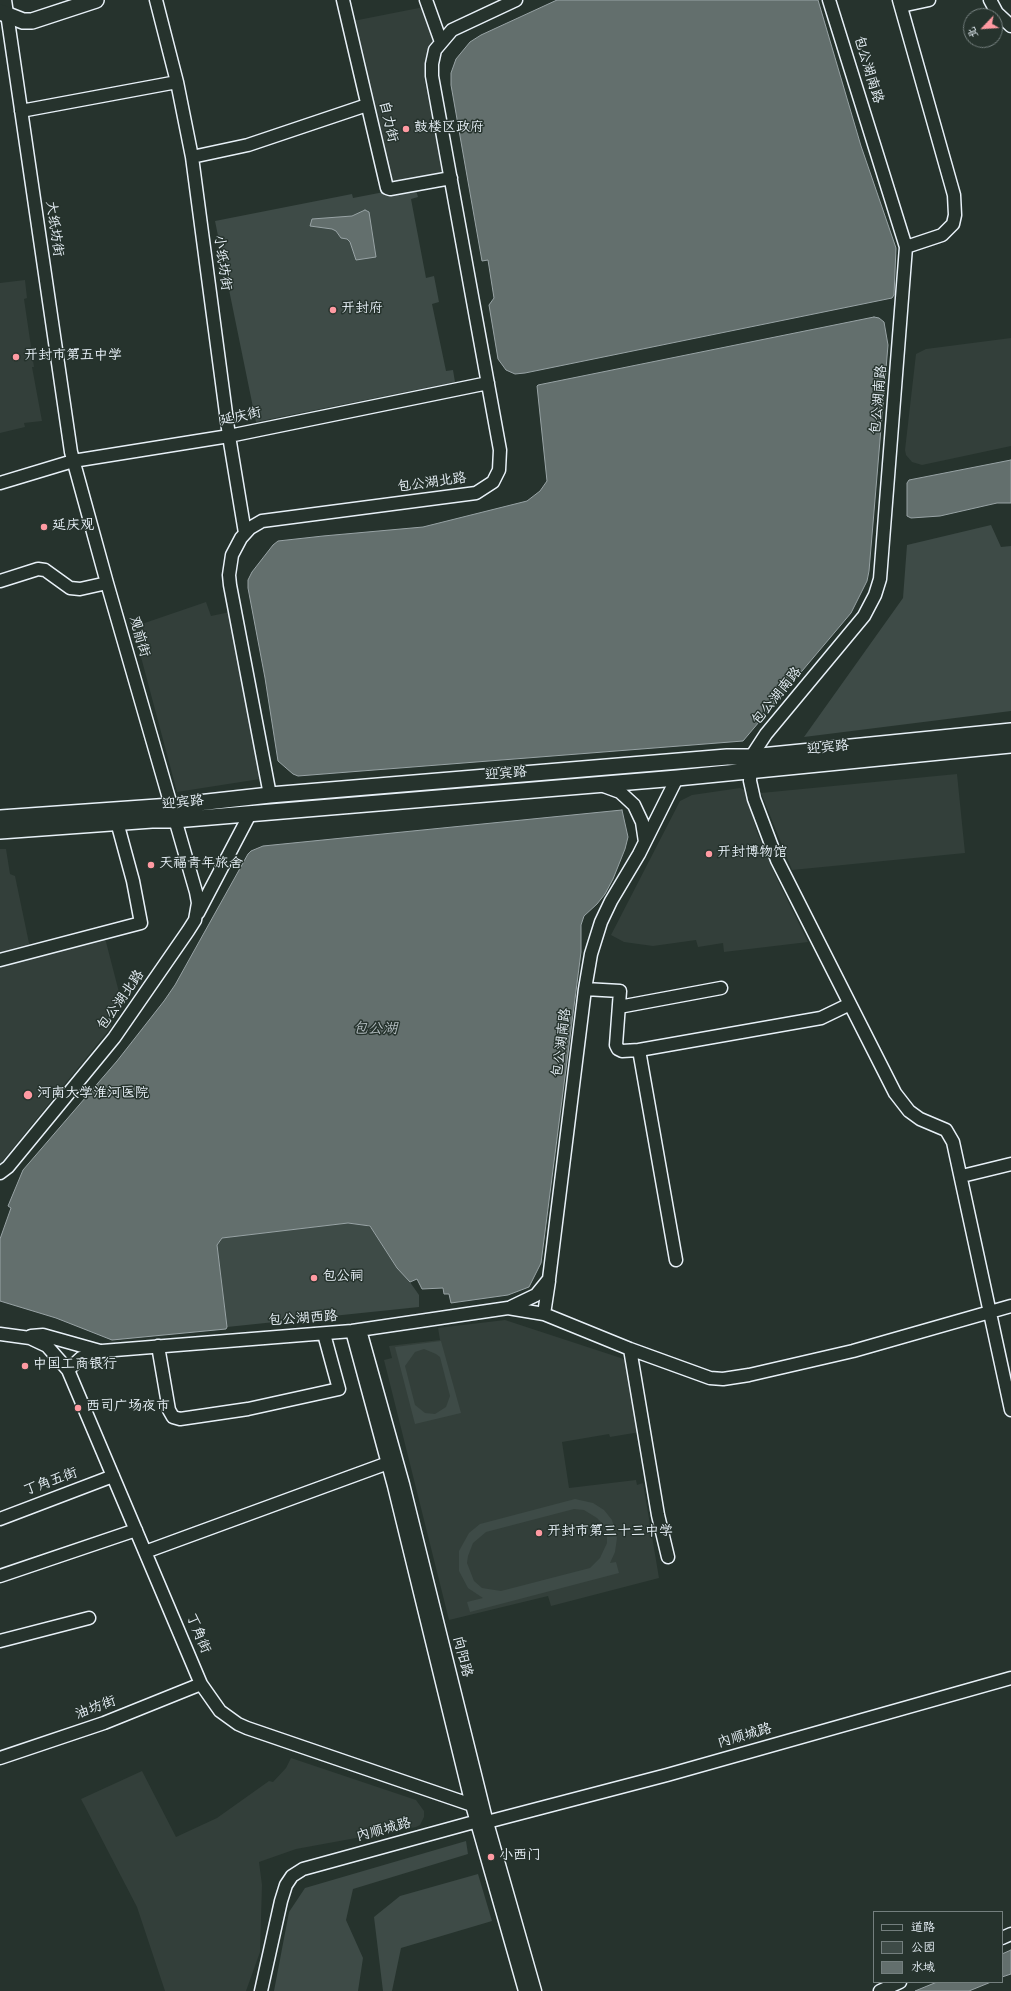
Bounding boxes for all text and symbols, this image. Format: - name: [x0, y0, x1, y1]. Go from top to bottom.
- north arrow: [963, 8, 1003, 48]
- text: 北: [963, 24, 984, 41]
- street label: 包公湖南路: [849, 34, 885, 106]
- street label: 自力街: [374, 100, 400, 144]
- place label: 鼓楼区政府: [414, 121, 484, 137]
- marker: 鼓楼区政府: [401, 124, 411, 134]
- street label: 大纸坊街: [41, 200, 65, 258]
- street label: 小纸坊街: [209, 234, 233, 292]
- place label: 开封府: [341, 302, 383, 318]
- marker: 开封府: [328, 305, 338, 315]
- place label: 开封市第五中学: [24, 349, 122, 365]
- marker: 开封市第五中学: [11, 352, 21, 362]
- street label: 包公湖南路: [869, 364, 891, 436]
- street label: 延庆街: [219, 405, 263, 431]
- street label: 包公湖北路: [396, 471, 468, 497]
- place label: 延庆观: [52, 519, 94, 535]
- marker: 延庆观: [39, 522, 49, 532]
- street label: 观前街: [124, 614, 152, 660]
- street label: 包公湖南路: [749, 665, 807, 729]
- street label: 迎宾路: [806, 738, 850, 760]
- street label: 迎宾路: [484, 765, 528, 785]
- street label: 迎宾路: [161, 793, 205, 815]
- place label: 开封博物馆: [717, 846, 787, 862]
- marker: 开封博物馆: [704, 849, 714, 859]
- place label: 天福青年旅舍: [159, 857, 243, 873]
- marker: 天福青年旅舍: [146, 860, 156, 870]
- street label: 包公湖北路: [95, 968, 149, 1034]
- street label: 包公湖南路: [550, 1007, 576, 1079]
- water label: 包公湖: [353, 1021, 397, 1039]
- place label: 河南大学淮河医院: [37, 1087, 149, 1103]
- marker: 河南大学淮河医院: [22, 1089, 34, 1101]
- place label: 包公祠: [322, 1270, 364, 1286]
- marker: 包公祠: [309, 1273, 319, 1283]
- street label: 包公湖西路: [267, 1309, 339, 1331]
- place label: 中国工商银行: [33, 1358, 117, 1374]
- marker: 中国工商银行: [20, 1361, 30, 1371]
- place label: 西司广场夜市: [86, 1400, 170, 1416]
- marker: 西司广场夜市: [73, 1403, 83, 1413]
- street label: 丁角五街: [22, 1466, 80, 1500]
- place label: 开封市第三十三中学: [547, 1525, 673, 1541]
- marker: 开封市第三十三中学: [534, 1528, 544, 1538]
- street label: 丁角街: [181, 1611, 213, 1657]
- street label: 向阳路: [448, 1635, 474, 1679]
- street label: 油坊街: [73, 1694, 119, 1724]
- street label: 内顺城路: [716, 1721, 774, 1753]
- street label: 内顺城路: [355, 1816, 413, 1846]
- place label: 小西门: [499, 1849, 541, 1865]
- marker: 小西门: [486, 1852, 496, 1862]
- legend: [873, 1911, 1003, 1983]
- text: 道路: [911, 1918, 935, 1937]
- text: 公园: [911, 1938, 935, 1957]
- text: 水域: [911, 1958, 935, 1977]

